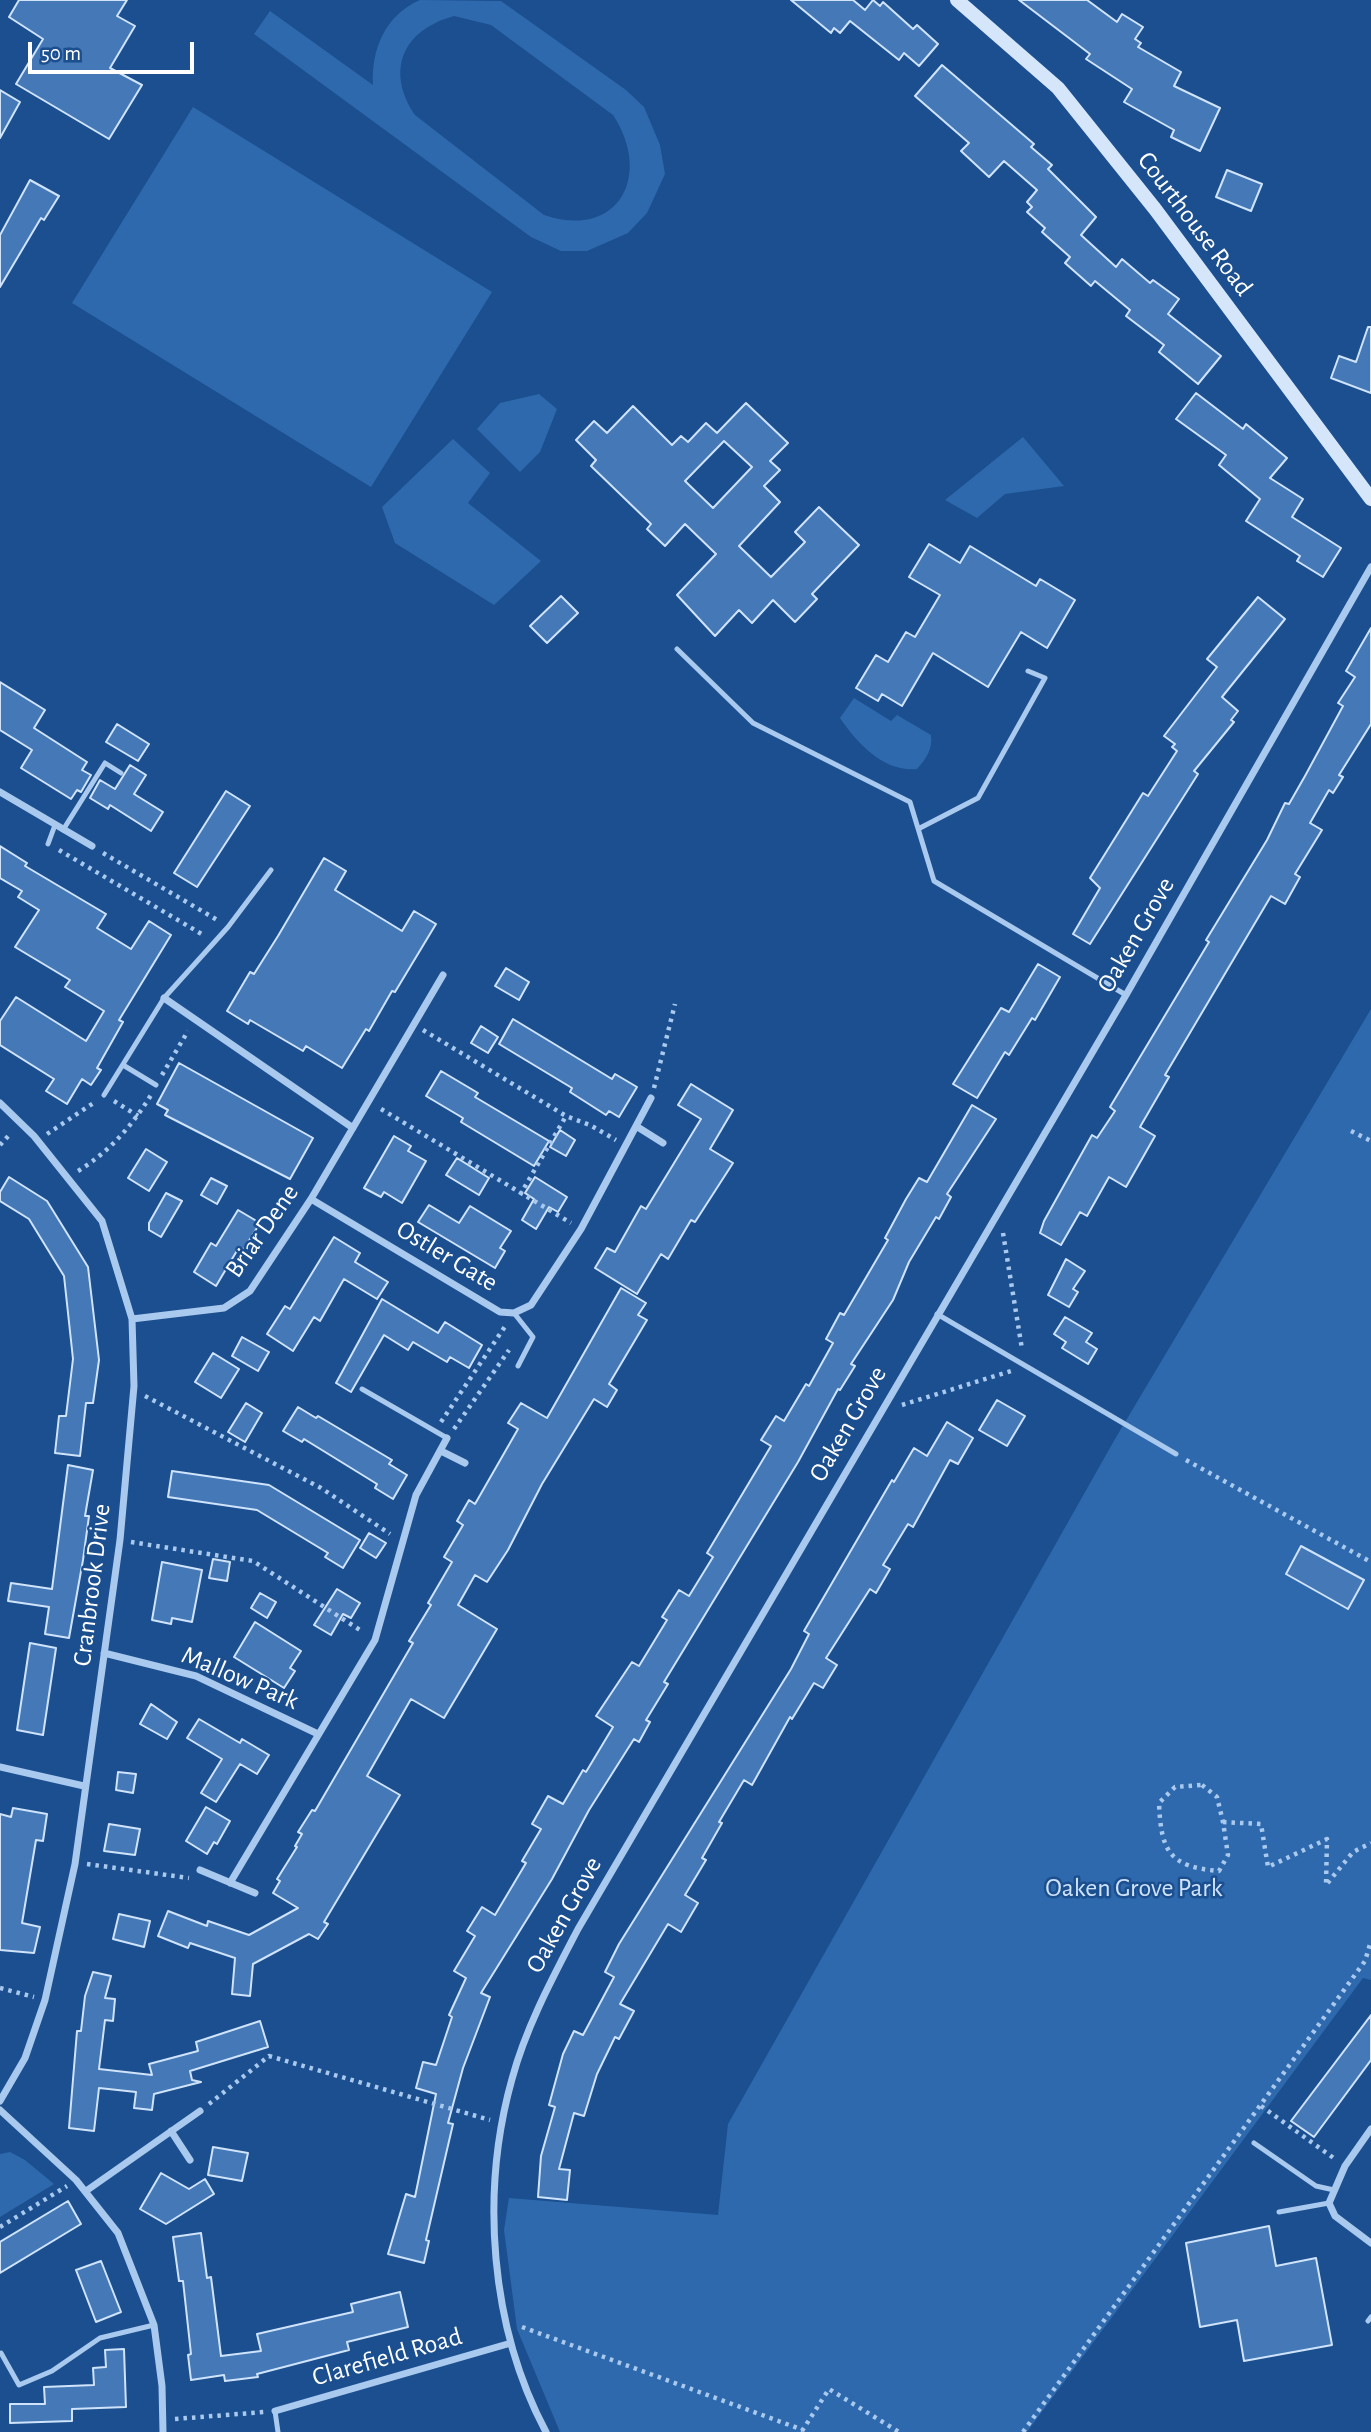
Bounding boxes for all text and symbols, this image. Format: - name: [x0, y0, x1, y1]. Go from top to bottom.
- scale bar: [32, 28, 198, 72]
- text: 50 m: [41, 43, 81, 64]
- street label: Courthouse Road: [1131, 146, 1259, 302]
- street label: Oaken Grove: [1090, 872, 1182, 998]
- street label: Briar Dene: [219, 1178, 305, 1284]
- street label: Ostler Gate: [391, 1214, 503, 1298]
- street label: Oaken Grove: [802, 1361, 894, 1487]
- street label: Cranbrook Drive: [67, 1502, 117, 1668]
- street label: Mallow Park: [177, 1639, 303, 1717]
- street label: Oaken Grove: [519, 1851, 609, 1979]
- park label: Oaken Grove Park: [1045, 1872, 1223, 1904]
- street label: Clarefield Road: [309, 2321, 465, 2393]

